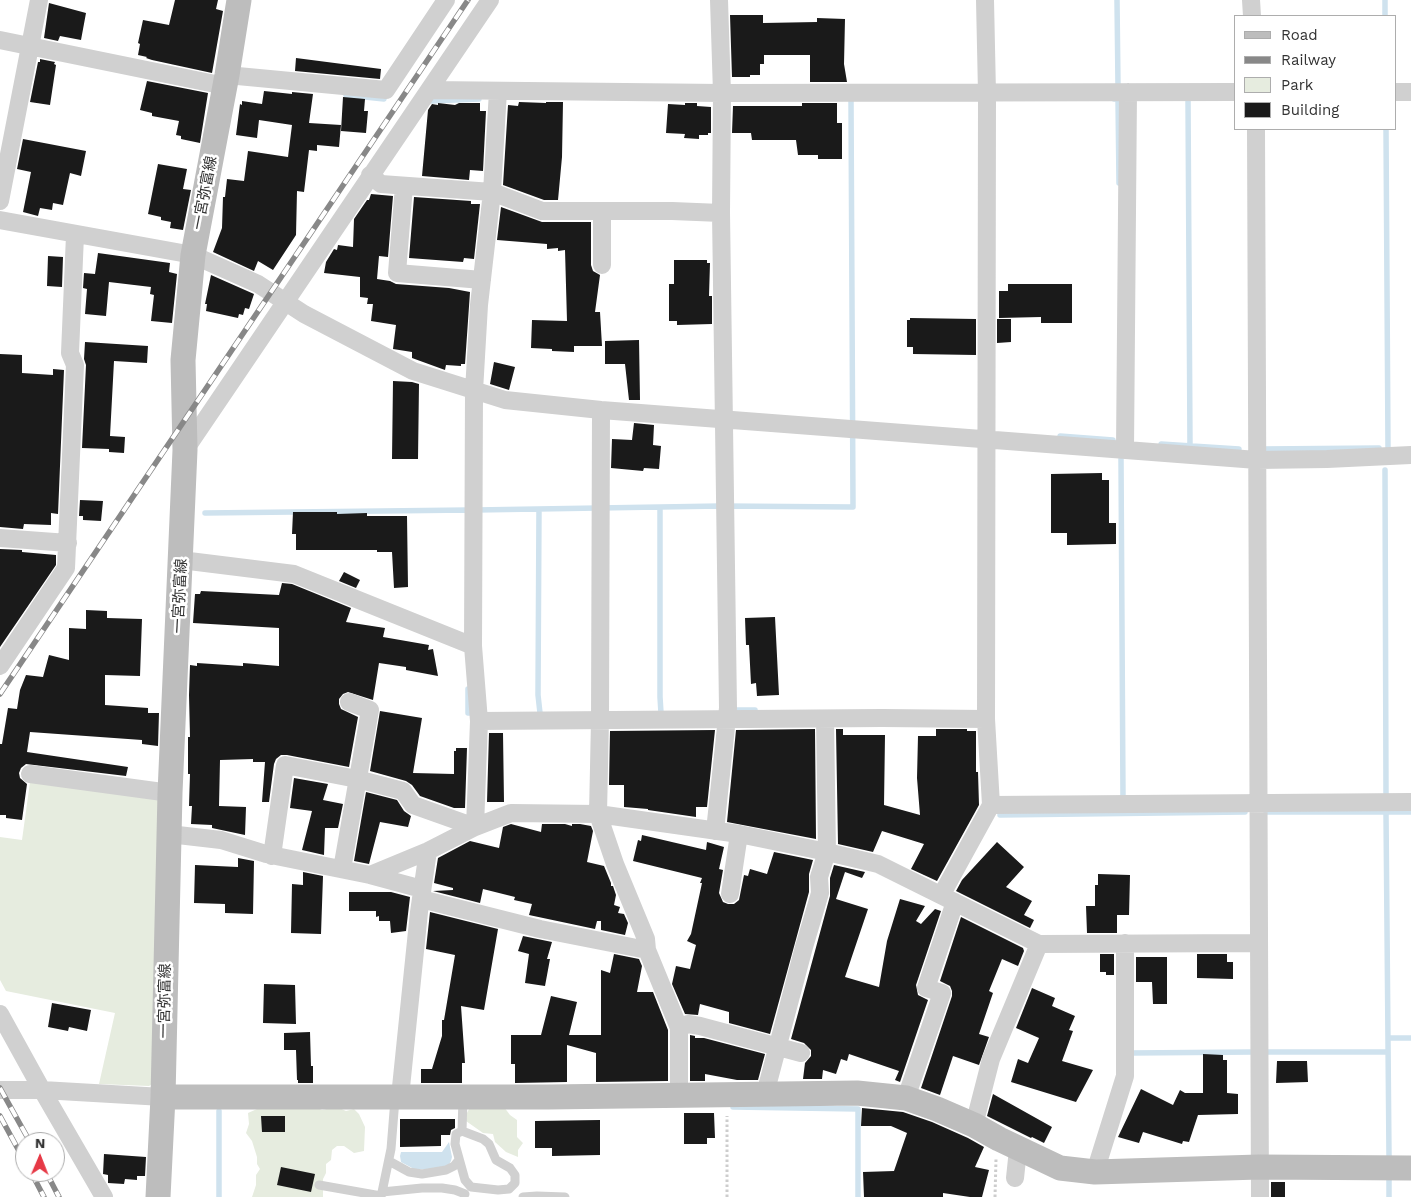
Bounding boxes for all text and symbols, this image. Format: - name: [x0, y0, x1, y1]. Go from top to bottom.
- legend: [1234, 15, 1396, 130]
- text: Road: [1281, 26, 1318, 44]
- text: Railway: [1281, 51, 1336, 69]
- text: Park: [1281, 76, 1313, 94]
- text: Building: [1281, 101, 1339, 119]
- street label: 一宮弥富線: [189, 154, 221, 232]
- street label: 一宮弥富線: [169, 558, 191, 634]
- street label: 一宮弥富線: [155, 963, 175, 1039]
- north arrow: [15, 1132, 65, 1182]
- text: N: [35, 1135, 46, 1151]

